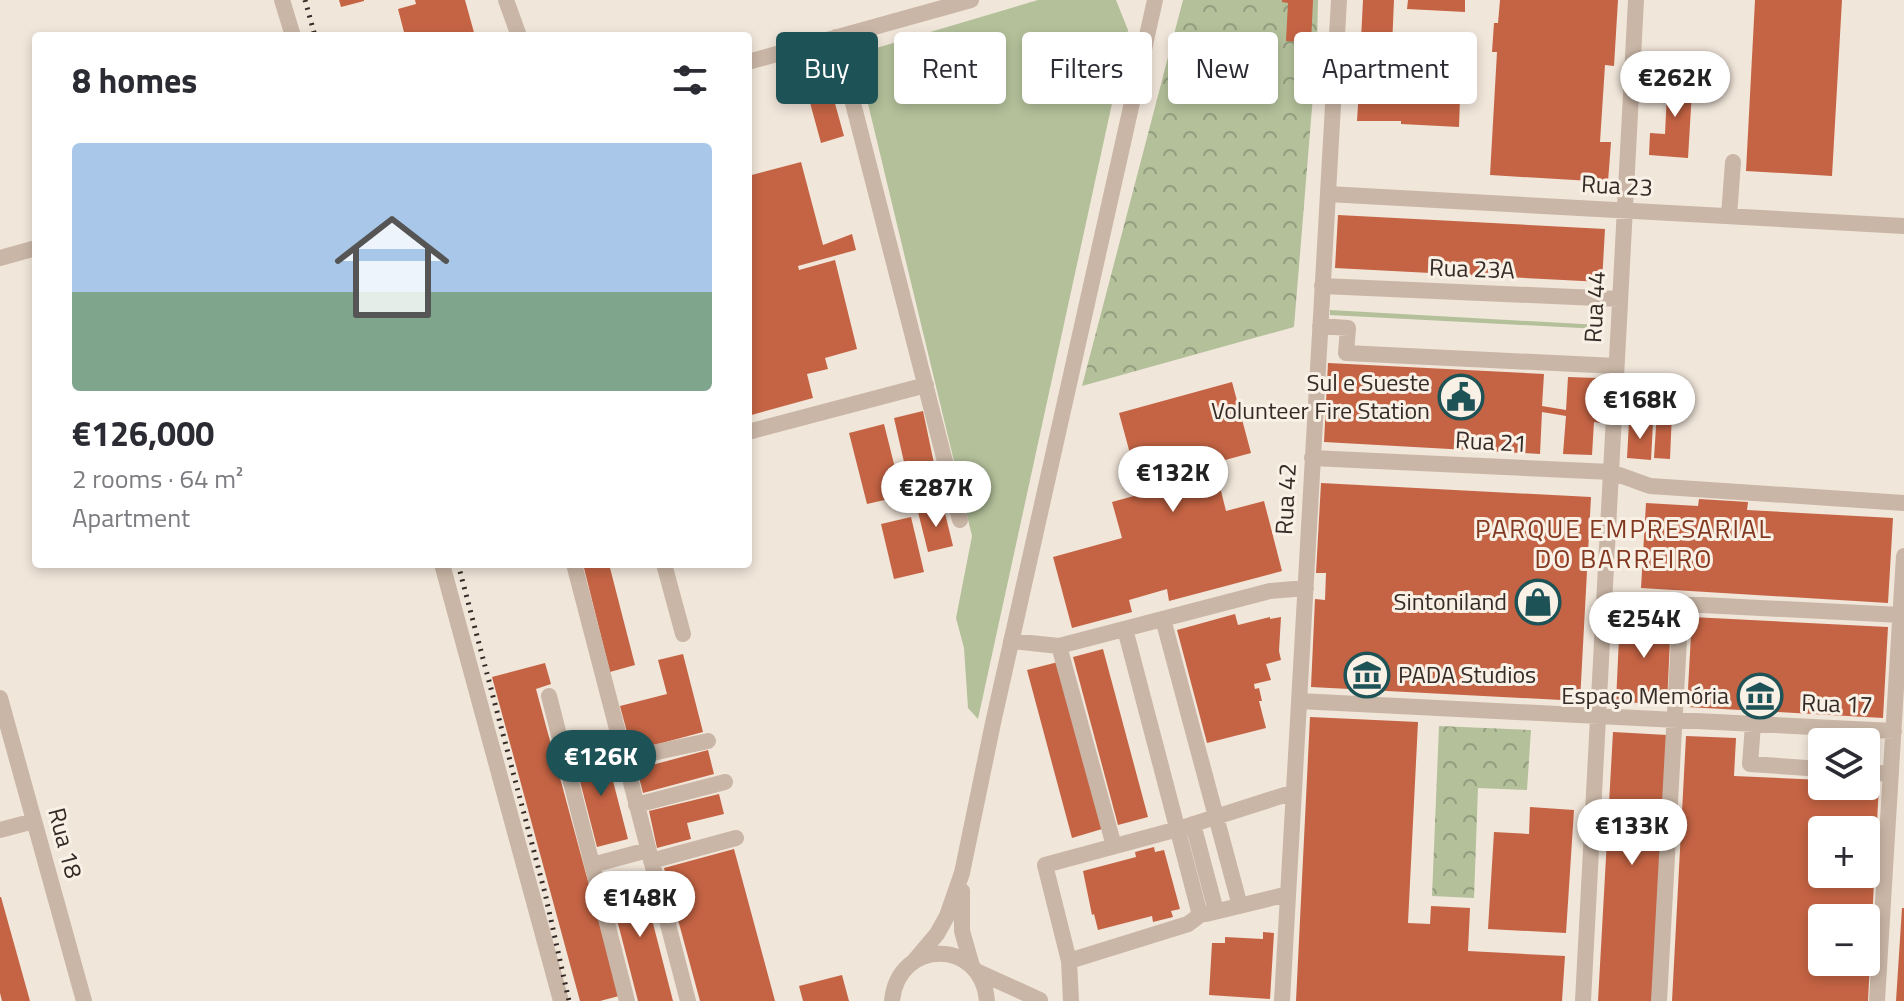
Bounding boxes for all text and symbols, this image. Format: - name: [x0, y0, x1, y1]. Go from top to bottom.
- chip: Buy: [776, 32, 878, 104]
- chip: Rent: [894, 32, 1006, 104]
- chip: Filters: [1022, 32, 1152, 104]
- chip: New: [1168, 32, 1278, 104]
- chip: Apartment: [1294, 32, 1477, 104]
- pin: €262K: [1619, 51, 1731, 119]
- text: 8 homes: [72, 54, 197, 106]
- text: €262K: [1638, 57, 1712, 96]
- icon: filters: [668, 58, 712, 102]
- street label: Rua 23: [1580, 165, 1654, 205]
- icon: home: [320, 195, 464, 339]
- street label: Rua 23A: [1428, 249, 1516, 287]
- street label: Rua 44: [1574, 270, 1614, 344]
- place label: Sul e Sueste Volunteer Fire Station: [1211, 364, 1430, 428]
- public building icon: Sul e Sueste Volunteer Fire Station: [1437, 373, 1485, 421]
- pin: €168K: [1584, 373, 1696, 441]
- text: €168K: [1603, 379, 1677, 418]
- text: €126,000: [72, 407, 214, 459]
- street label: Rua 21: [1454, 421, 1528, 461]
- pin: €132K: [1117, 446, 1229, 514]
- text: €132K: [1136, 452, 1210, 491]
- text: 2 rooms · 64 m²: [72, 459, 243, 498]
- pin: €287K: [880, 461, 992, 529]
- street label: Rua 42: [1265, 462, 1305, 536]
- text: €287K: [899, 467, 973, 506]
- text: Apartment: [72, 498, 190, 537]
- district label: PARQUE EMPRESARIAL DO BARREIRO: [1475, 509, 1773, 578]
- shop icon: Sintoniland: [1514, 578, 1562, 626]
- place label: Sintoniland: [1394, 583, 1507, 619]
- pin: €254K: [1588, 592, 1700, 660]
- text: €254K: [1607, 598, 1681, 637]
- museum icon: PADA Studios: [1343, 651, 1391, 699]
- place label: PADA Studios: [1398, 656, 1536, 692]
- museum icon: Espaço Memória: [1736, 672, 1784, 720]
- place label: Espaço Memória: [1561, 677, 1729, 713]
- street label: Rua 17: [1801, 684, 1873, 722]
- map controls: [1808, 728, 1880, 976]
- button: layers: [1808, 728, 1880, 800]
- pin: €126K: [545, 730, 657, 798]
- text: €126K: [564, 736, 638, 775]
- pin: €133K: [1576, 799, 1688, 867]
- street label: Rua 18: [39, 803, 93, 882]
- text: €133K: [1595, 805, 1669, 844]
- button: +: [1808, 816, 1880, 888]
- pin: €148K: [584, 871, 696, 939]
- text: €148K: [603, 877, 677, 916]
- button: −: [1808, 904, 1880, 976]

